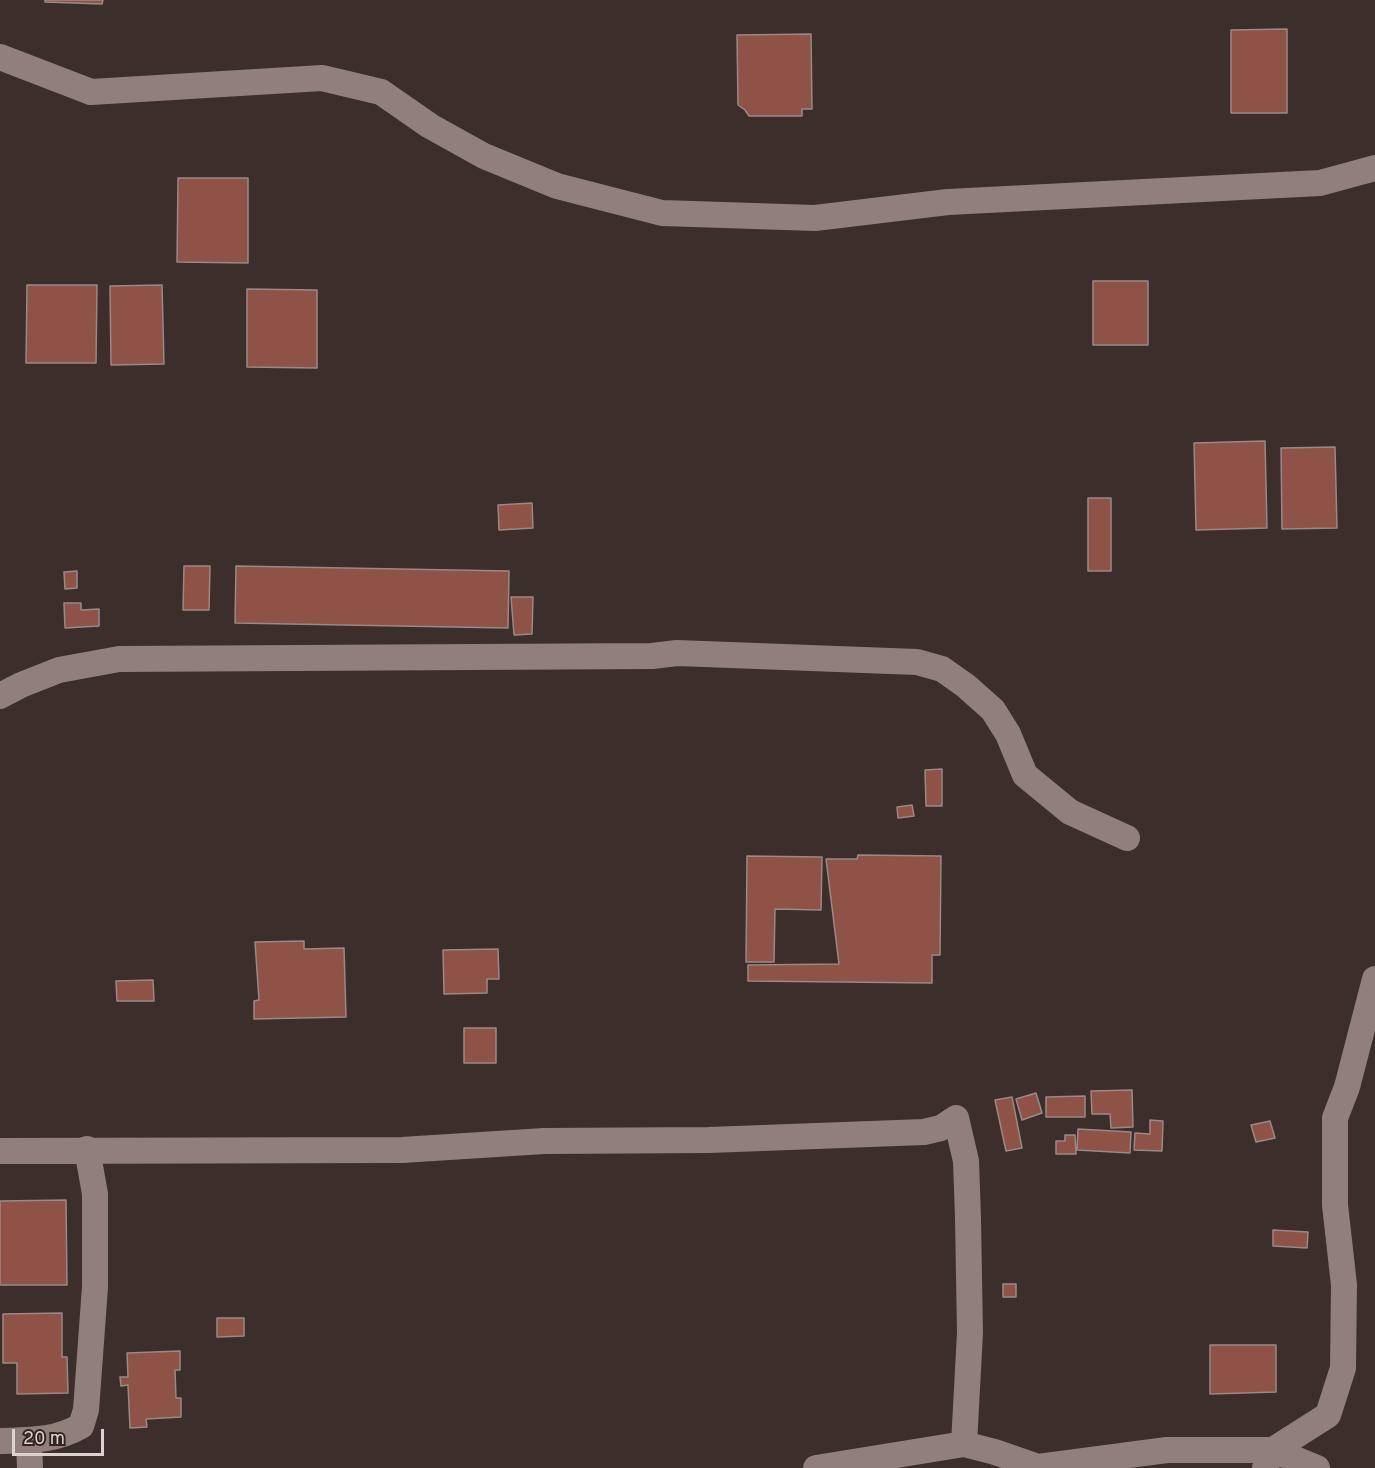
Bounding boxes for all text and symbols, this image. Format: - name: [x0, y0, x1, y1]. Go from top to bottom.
- scale bar: [15, 1417, 106, 1455]
- text: 20 m: [23, 1428, 65, 1451]

